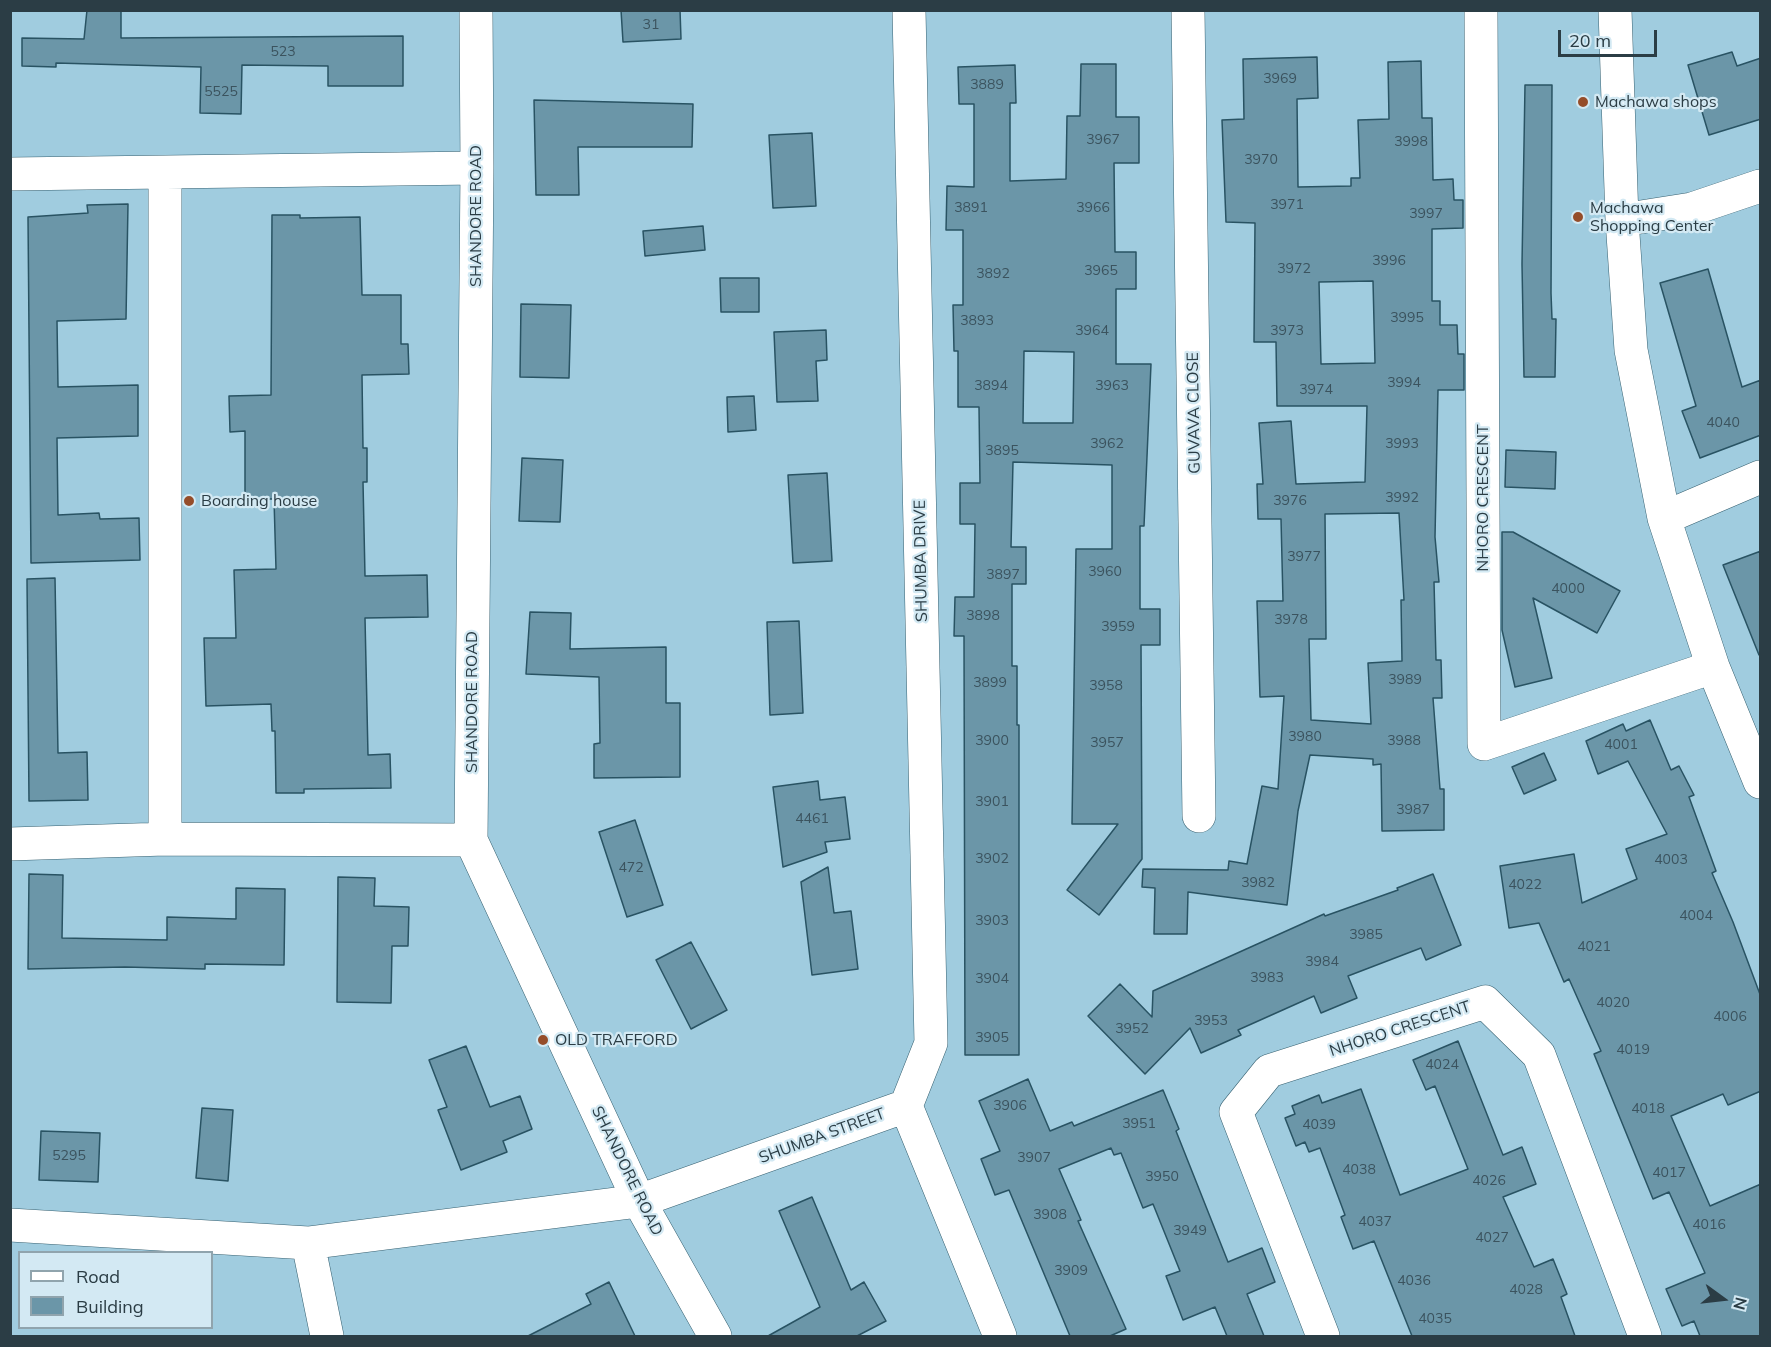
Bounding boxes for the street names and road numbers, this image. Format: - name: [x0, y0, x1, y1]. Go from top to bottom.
- street label: SHANDORE ROAD: [466, 145, 486, 287]
- street label: GUVAVA CLOSE: [1183, 352, 1205, 474]
- street label: NHORO CRESCENT: [1473, 424, 1493, 572]
- street label: SHUMBA DRIVE: [910, 500, 932, 622]
- street label: SHANDORE ROAD: [462, 631, 482, 773]
- street label: NHORO CRESCENT: [1327, 997, 1473, 1061]
- street label: SHANDORE ROAD: [587, 1103, 667, 1239]
- street label: SHUMBA STREET: [756, 1104, 888, 1168]

